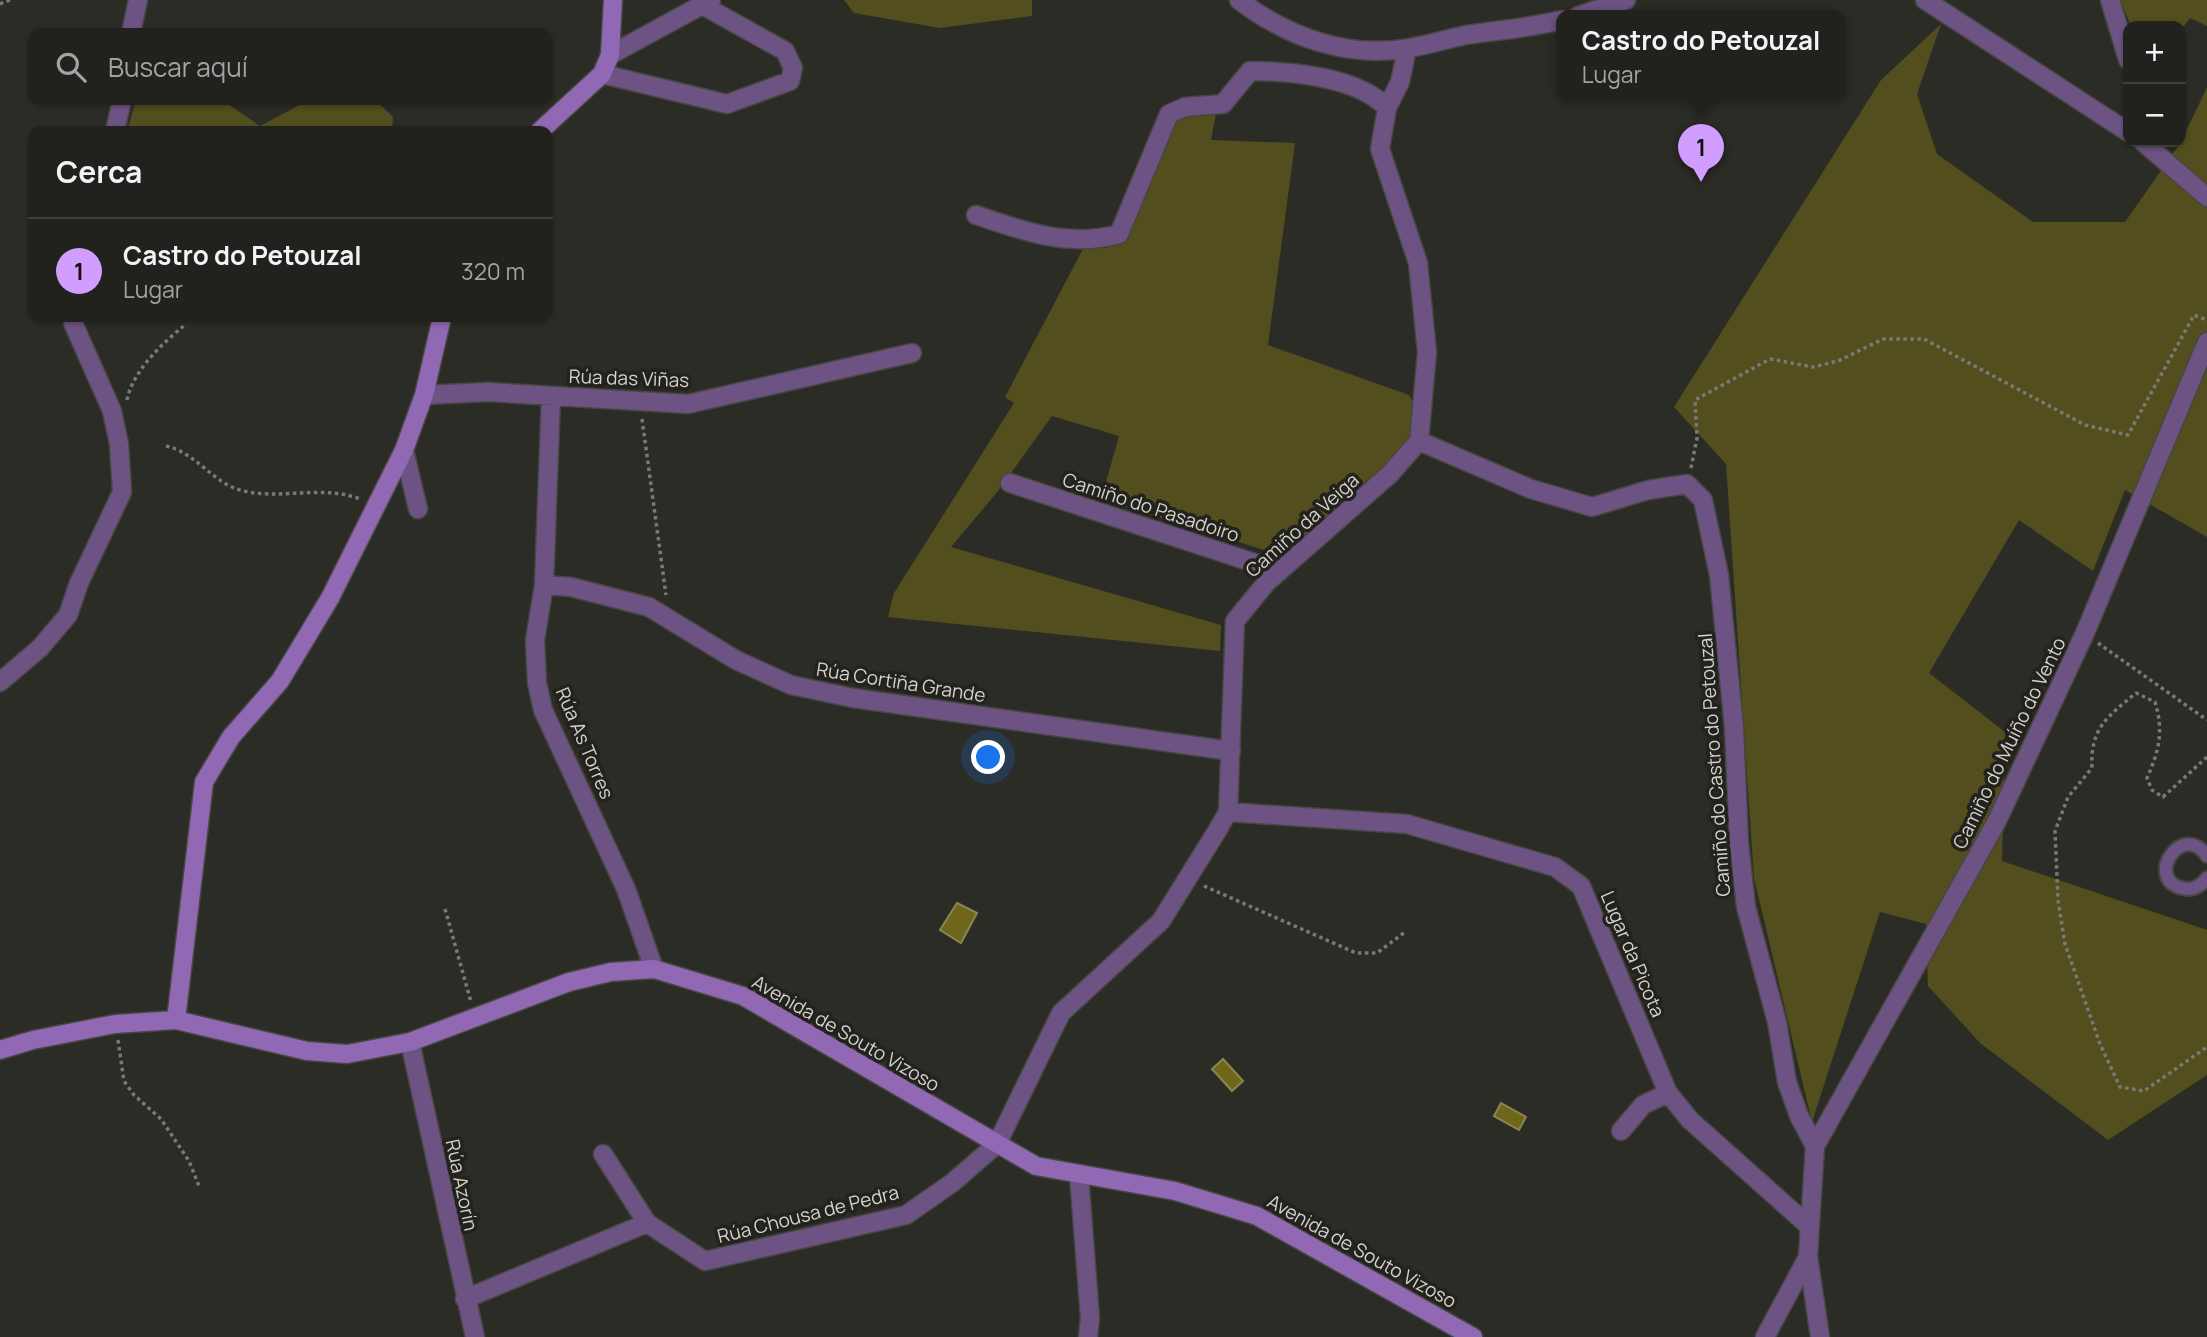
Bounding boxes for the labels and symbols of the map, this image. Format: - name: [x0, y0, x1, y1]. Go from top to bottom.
- pin: 1: [1678, 124, 1724, 182]
- street label: Rúa das Viñas: [568, 363, 690, 393]
- street label: Camiño do Pasadoiro: [1059, 466, 1243, 548]
- street label: Camiño da Veiga: [1240, 467, 1364, 583]
- street label: Camiño do Castro do Petouzal: [1692, 633, 1736, 897]
- street label: Camiño do Muíño do Vento: [1946, 633, 2072, 853]
- street label: Rúa Cortiña Grande: [815, 656, 987, 708]
- street label: Rúa As Torres: [550, 683, 620, 803]
- your location: [971, 740, 1005, 774]
- street label: Lugar da Picota: [1595, 887, 1671, 1021]
- street label: Avenida de Souto Vizoso: [747, 969, 945, 1097]
- street label: Rúa Azorín: [440, 1137, 484, 1233]
- street label: Rúa Chousa de Pedra: [714, 1179, 902, 1249]
- street label: Avenida de Souto Vizoso: [1263, 1188, 1461, 1314]

